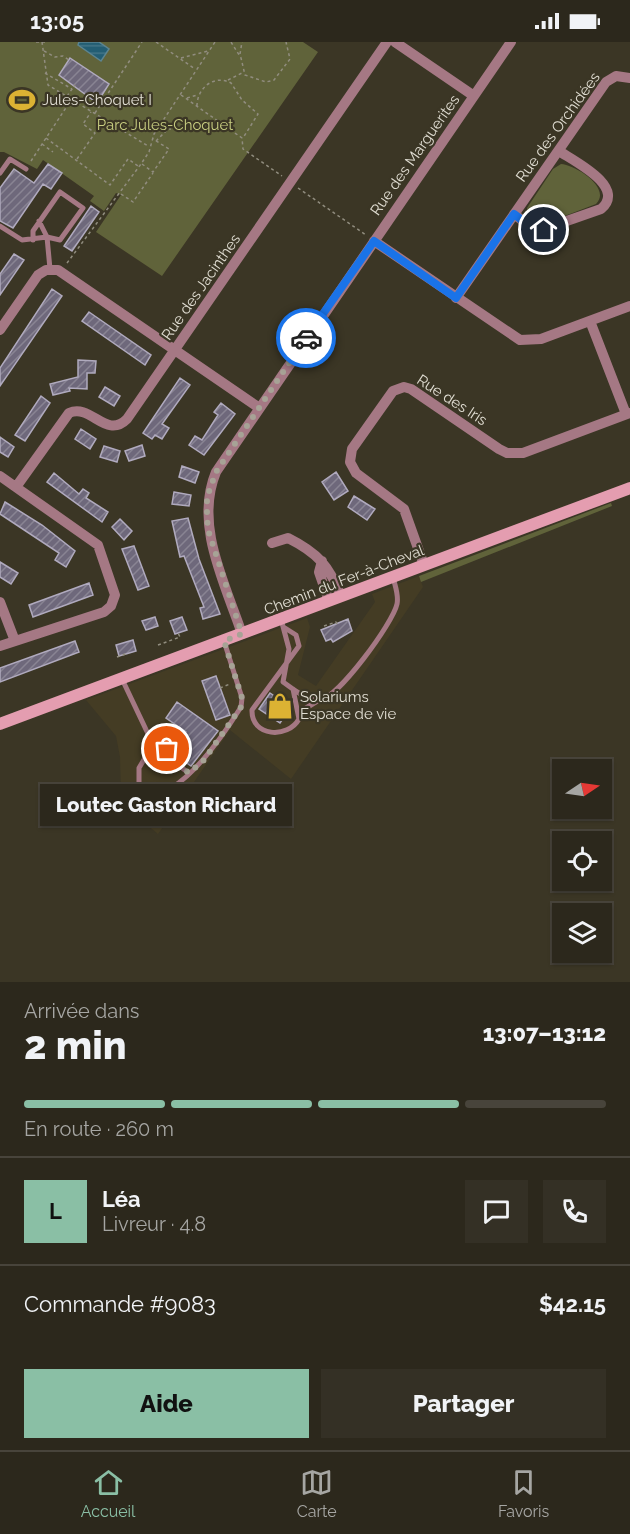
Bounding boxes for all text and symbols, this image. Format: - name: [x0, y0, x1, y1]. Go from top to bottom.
- text: 13:05: [30, 8, 84, 34]
- street label: Rue des Orchidées: [512, 69, 604, 185]
- sports icon: Jules-Choquet I: [7, 85, 37, 115]
- place label: Jules-Choquet I: [42, 91, 152, 109]
- street label: Rue des Marguerites: [367, 91, 463, 219]
- park label: Parc Jules-Choquet: [97, 116, 233, 134]
- pin: [518, 204, 569, 255]
- icon: home: [527, 213, 560, 246]
- street label: Rue des Jacinthes: [158, 231, 244, 343]
- courier: [276, 308, 336, 368]
- icon: car: [290, 322, 323, 355]
- street label: Rue des Iris: [414, 371, 490, 429]
- street label: Chemin du Fer-à-Cheval: [261, 541, 427, 619]
- place label: Solariums Espace de vie: [300, 688, 396, 723]
- shop icon: Solariums Espace de vie: [265, 691, 295, 721]
- pin: [141, 723, 192, 774]
- icon: bag: [150, 732, 183, 765]
- north arrow: [552, 759, 612, 819]
- map controls: [552, 759, 612, 963]
- callout: Loutec Gaston Richard: [41, 785, 293, 827]
- text: Loutec Gaston Richard: [56, 793, 276, 817]
- button: locate: [552, 831, 612, 891]
- button: layers: [552, 903, 612, 963]
- text: Arrivée dans: [24, 999, 139, 1023]
- text: 13:07–13:12: [483, 1020, 606, 1046]
- text: 2 min: [24, 1022, 127, 1068]
- text: En route · 260 m: [24, 1117, 174, 1141]
- button: chat: [465, 1180, 528, 1243]
- button: phone: [543, 1180, 606, 1243]
- text: Léa: [102, 1186, 141, 1212]
- text: L: [49, 1198, 62, 1224]
- text: Livreur · 4.8: [102, 1212, 206, 1236]
- text: Commande #9083: [24, 1291, 216, 1317]
- text: $42.15: [539, 1291, 606, 1317]
- button: Aide: [24, 1369, 309, 1438]
- button: Partager: [321, 1369, 606, 1438]
- tab: Accueil: [81, 1466, 135, 1521]
- tab: Carte: [297, 1466, 337, 1521]
- tab: Favoris: [498, 1466, 549, 1521]

